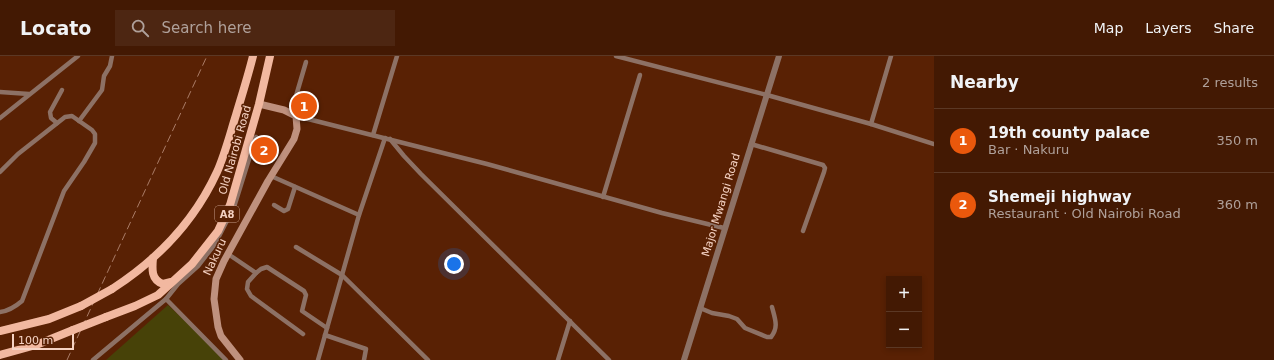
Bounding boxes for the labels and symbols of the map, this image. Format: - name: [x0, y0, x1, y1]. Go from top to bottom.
- pin: 1: [291, 91, 317, 121]
- street label: Old Nairobi Road: [216, 104, 254, 196]
- pin: 2: [251, 135, 277, 165]
- street label: Major Mwangi Road: [699, 152, 743, 258]
- road number: A8: [215, 206, 239, 222]
- street label: Nakuru: [201, 236, 229, 278]
- your location: [444, 254, 464, 274]
- scale bar: [12, 332, 74, 351]

